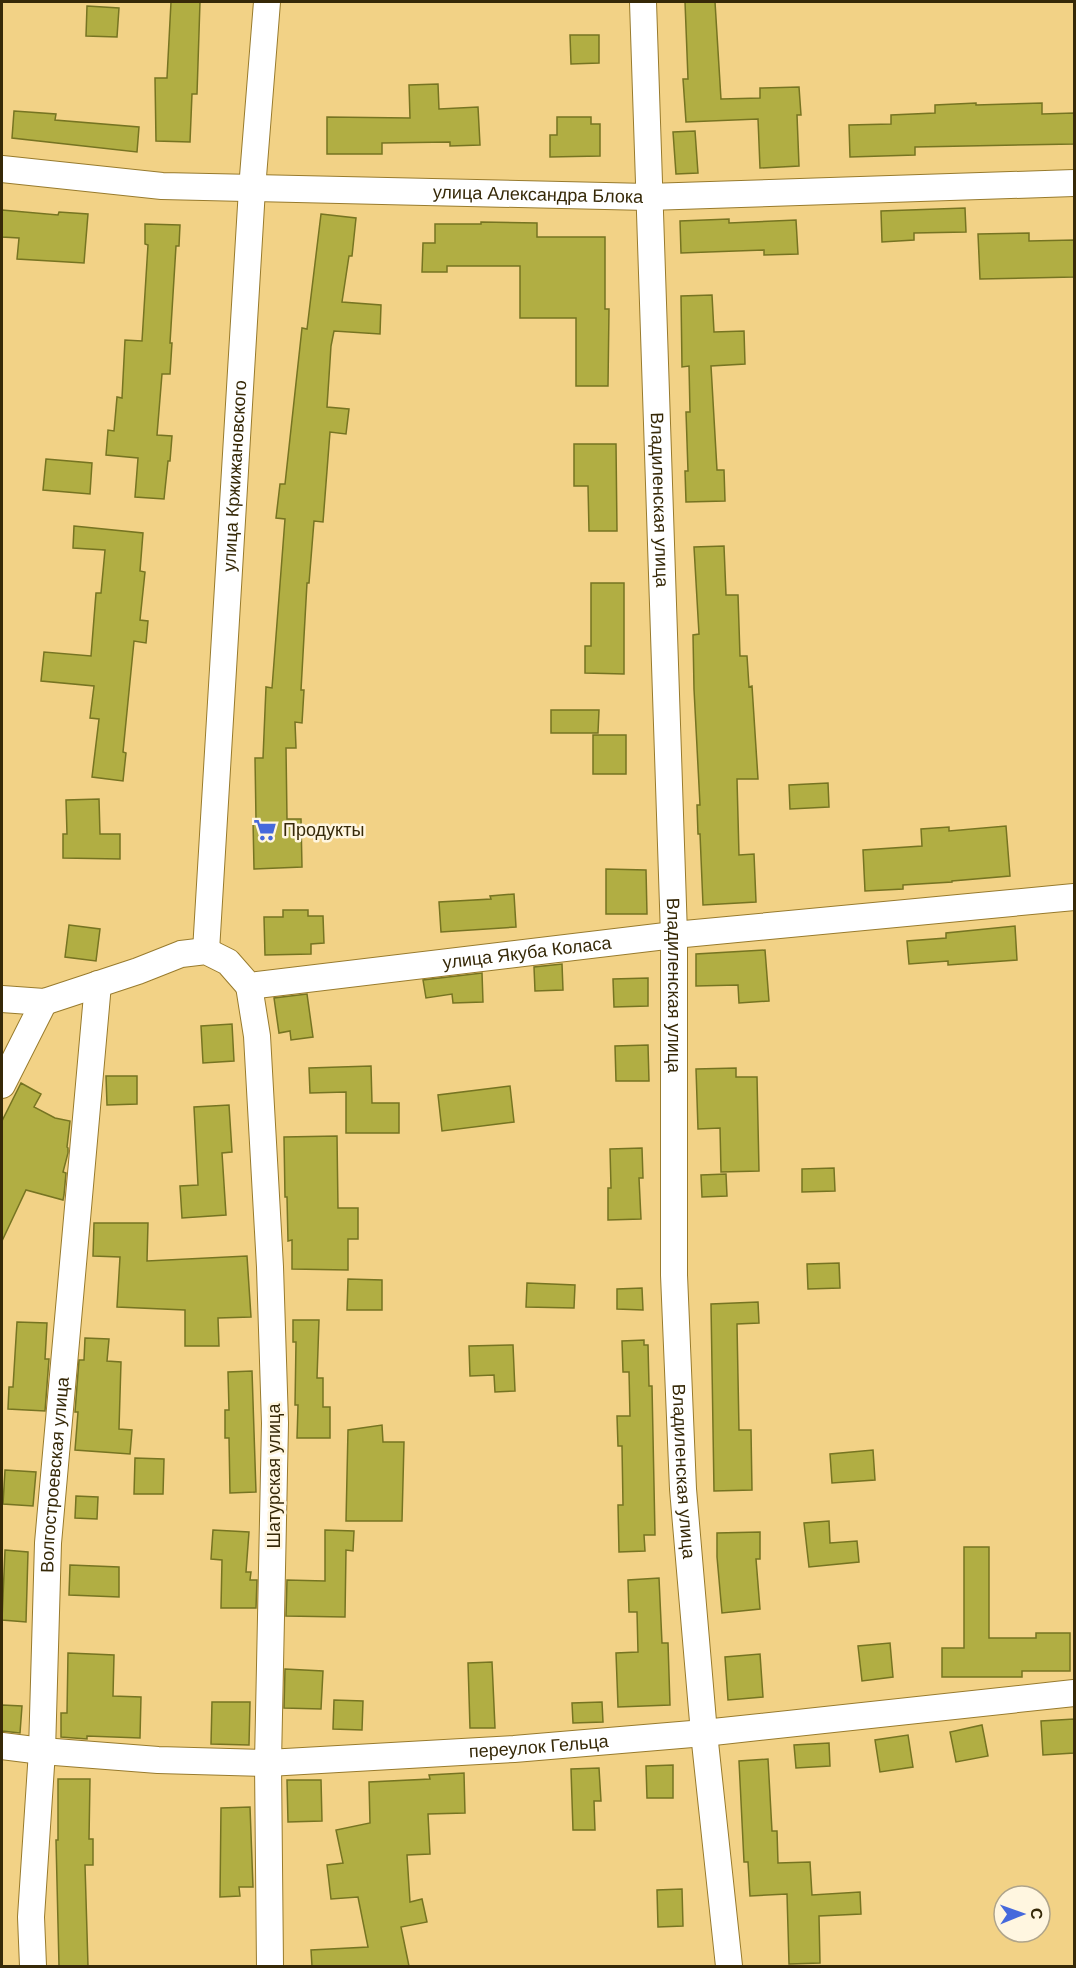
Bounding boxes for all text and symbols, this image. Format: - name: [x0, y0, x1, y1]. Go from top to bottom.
- street label: улица Александра Блока: [433, 182, 644, 207]
- street label: улица Кржижановского: [219, 380, 250, 572]
- street label: Владиленская улица: [647, 412, 672, 589]
- supermarket icon: Продукты: [252, 817, 278, 843]
- place label: Продукты: [283, 820, 364, 840]
- street label: Владиленская улица: [663, 898, 684, 1074]
- street label: улица Якуба Коласа: [442, 932, 613, 973]
- street label: Волгостроевская улица: [37, 1375, 73, 1573]
- street label: Владиленская улица: [669, 1383, 699, 1560]
- street label: Шатурская улица: [264, 1403, 284, 1548]
- street label: переулок Гельца: [468, 1731, 610, 1762]
- north arrow: [992, 1884, 1052, 1944]
- text: С: [1028, 1908, 1045, 1920]

